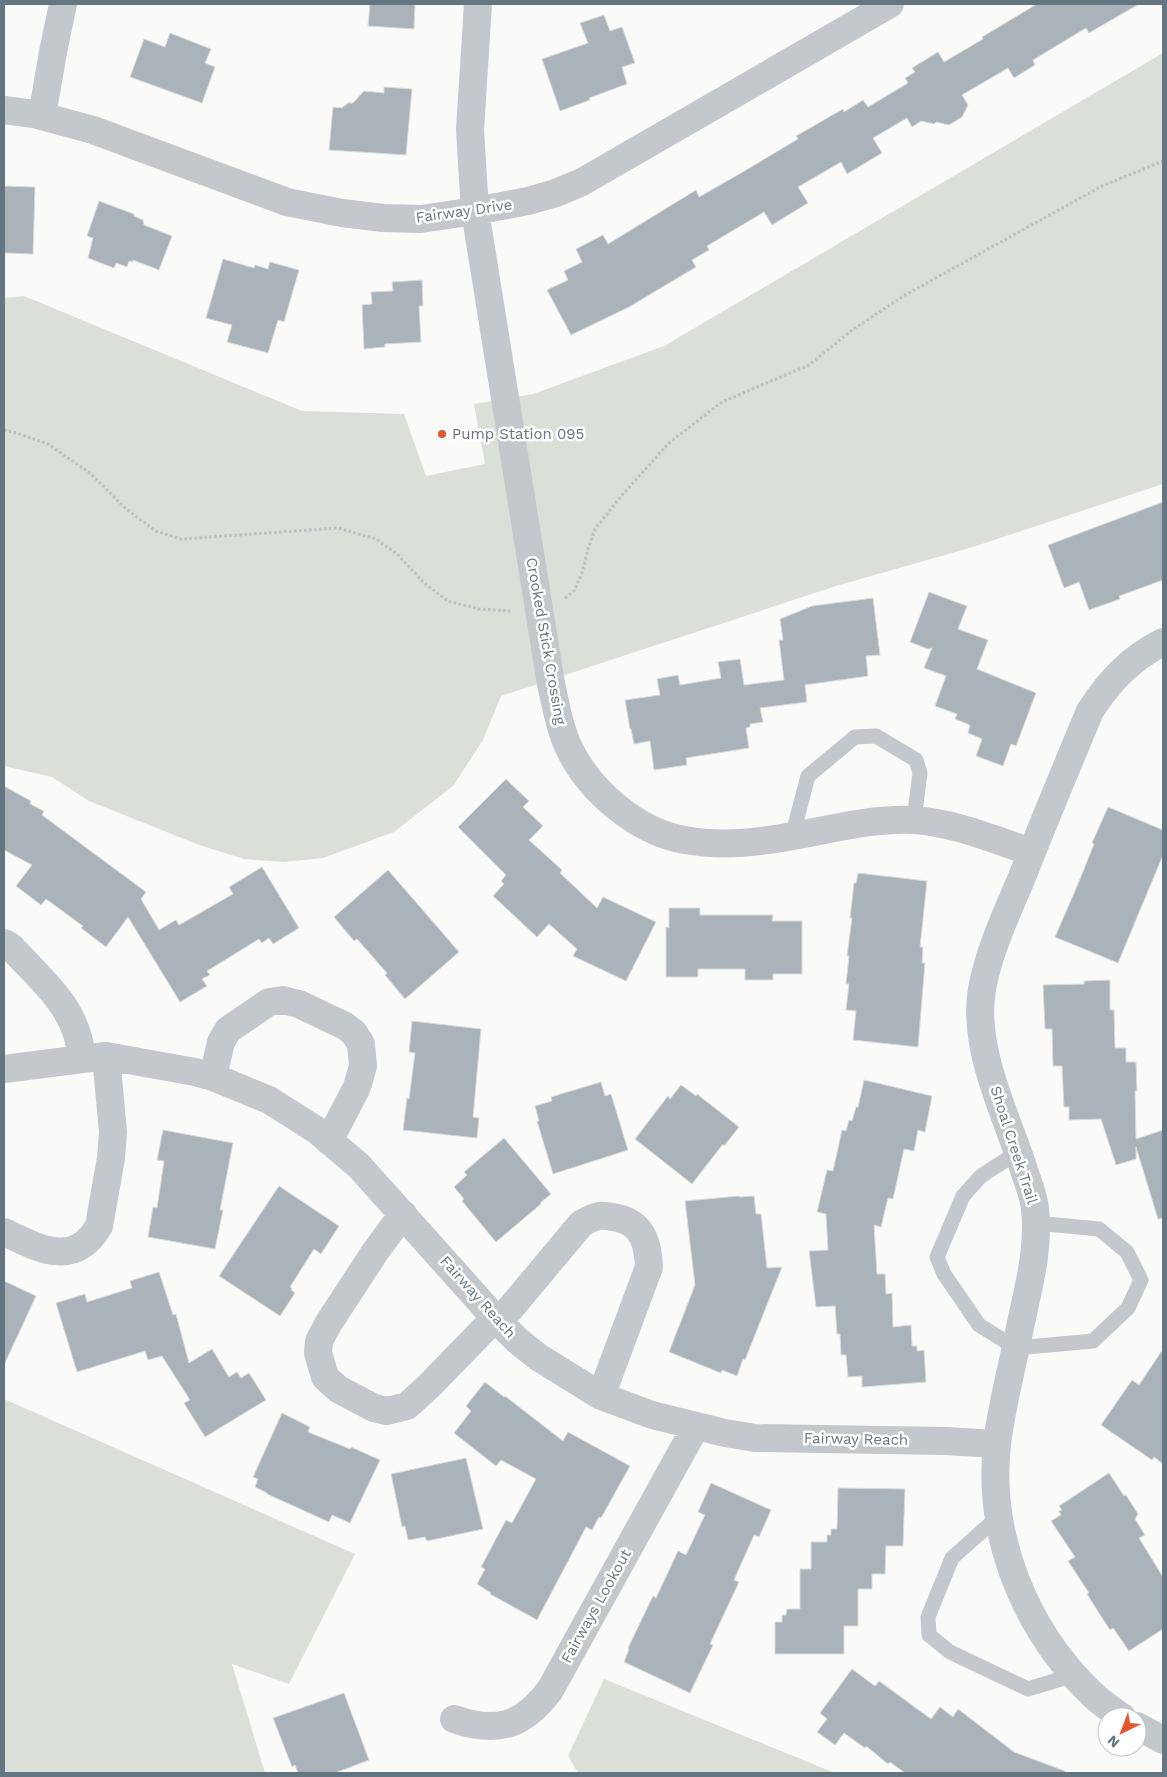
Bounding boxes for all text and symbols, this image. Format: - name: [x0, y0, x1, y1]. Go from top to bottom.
- street label: Fairway Drive: [415, 195, 513, 227]
- place label: Pump Station 095: [452, 425, 584, 443]
- marker: Pump Station 095: [436, 428, 448, 440]
- street label: Crooked Stick Crossing: [522, 556, 570, 726]
- street label: Shoal Creek Trail: [986, 1084, 1042, 1207]
- street label: Fairway Reach: [436, 1252, 520, 1342]
- street label: Fairway Reach: [804, 1429, 908, 1449]
- street label: Fairways Lookout: [557, 1545, 635, 1666]
- north arrow: [1097, 1707, 1147, 1757]
- text: N: [1104, 1732, 1123, 1751]

